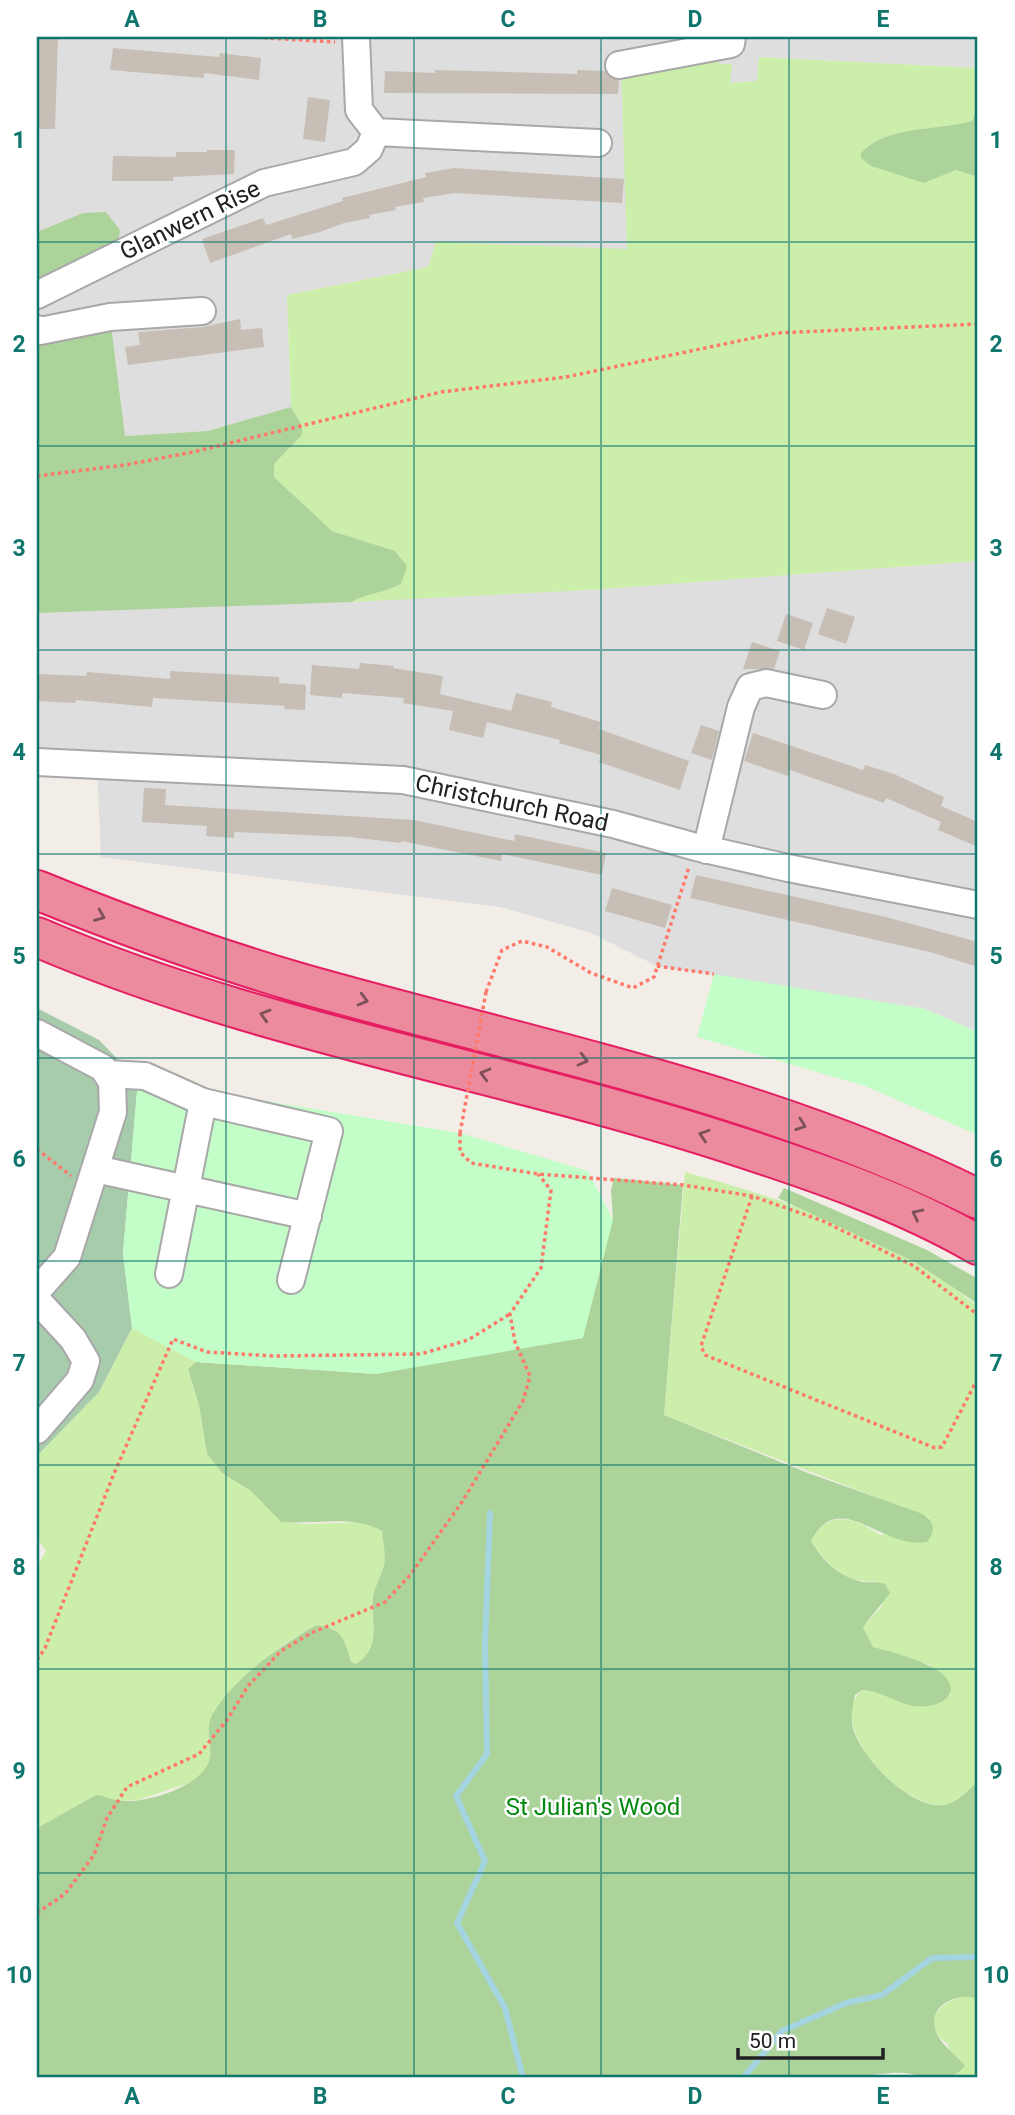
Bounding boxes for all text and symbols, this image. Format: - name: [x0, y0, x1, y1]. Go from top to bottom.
- text: A: [124, 6, 140, 33]
- text: B: [313, 6, 327, 33]
- text: C: [500, 6, 516, 33]
- text: D: [688, 6, 702, 33]
- text: E: [877, 6, 890, 33]
- text: 1: [12, 127, 26, 154]
- text: 1: [989, 127, 1003, 154]
- street label: Glanwern Rise: [115, 174, 265, 266]
- text: 2: [12, 331, 26, 358]
- text: 2: [989, 331, 1003, 358]
- text: 3: [12, 535, 26, 562]
- text: 3: [989, 535, 1003, 562]
- text: 4: [12, 739, 26, 766]
- text: 4: [989, 739, 1003, 766]
- street label: Christchurch Road: [413, 769, 611, 837]
- one-way arrow: [93, 907, 105, 921]
- text: 5: [12, 943, 26, 970]
- text: 5: [989, 943, 1003, 970]
- one-way arrow: [357, 992, 369, 1006]
- one-way arrow: [259, 1009, 271, 1024]
- one-way arrow: [576, 1052, 588, 1066]
- one-way arrow: [479, 1068, 491, 1083]
- one-way arrow: [794, 1117, 806, 1131]
- one-way arrow: [698, 1129, 711, 1143]
- text: 6: [12, 1146, 26, 1173]
- text: 6: [989, 1146, 1003, 1173]
- one-way arrow: [912, 1209, 924, 1223]
- text: 7: [12, 1350, 26, 1377]
- text: 7: [989, 1350, 1003, 1377]
- text: 8: [12, 1554, 26, 1581]
- text: 8: [989, 1554, 1003, 1581]
- text: 9: [12, 1758, 26, 1785]
- text: 9: [989, 1758, 1003, 1785]
- park label: St Julian's Wood: [506, 1793, 680, 1821]
- text: 10: [6, 1962, 32, 1989]
- text: 10: [983, 1962, 1009, 1989]
- scale bar: [738, 2017, 884, 2061]
- text: 50 m: [749, 2029, 796, 2053]
- text: A: [124, 2083, 140, 2110]
- text: B: [313, 2083, 327, 2110]
- text: C: [500, 2083, 516, 2110]
- text: D: [688, 2083, 702, 2110]
- text: E: [877, 2083, 890, 2110]

